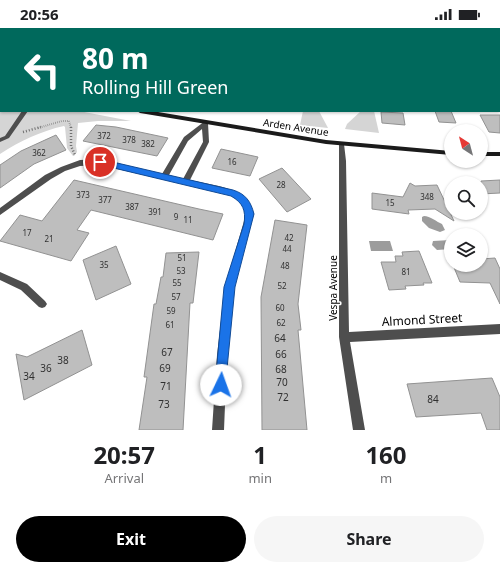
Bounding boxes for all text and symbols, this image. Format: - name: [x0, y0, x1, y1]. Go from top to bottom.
- text: 20:56: [20, 4, 59, 24]
- text: 80 m: [82, 39, 149, 77]
- icon: left: [16, 44, 68, 96]
- text: Rolling Hill Green: [82, 75, 228, 99]
- street label: Arden Avenue: [262, 115, 330, 139]
- north arrow: [444, 124, 488, 168]
- map controls: [444, 124, 488, 272]
- house number: 372: [97, 130, 111, 141]
- house number: 378: [122, 134, 136, 145]
- house number: 382: [141, 138, 155, 149]
- pin: [83, 145, 117, 179]
- house number: 362: [32, 147, 46, 158]
- icon: arrive: [89, 151, 111, 173]
- house number: 16: [227, 156, 237, 167]
- button: search: [444, 176, 488, 220]
- house number: 28: [276, 179, 286, 190]
- house number: 373: [76, 189, 90, 200]
- house number: 348: [420, 191, 434, 202]
- house number: 377: [98, 194, 112, 205]
- house number: 15: [385, 197, 395, 208]
- house number: 387: [125, 201, 139, 212]
- house number: 391: [148, 206, 162, 217]
- house number: 9: [174, 211, 179, 222]
- house number: 11: [183, 214, 193, 225]
- house number: 17: [22, 227, 32, 238]
- button: layers: [444, 228, 488, 272]
- house number: 42: [284, 232, 294, 243]
- house number: 21: [44, 233, 54, 244]
- house number: 44: [282, 243, 292, 254]
- house number: 51: [177, 252, 187, 263]
- street label: Vespa Avenue: [326, 255, 340, 321]
- house number: 35: [99, 259, 109, 270]
- house number: 48: [280, 260, 290, 271]
- house number: 53: [176, 265, 186, 276]
- house number: 81: [401, 266, 411, 277]
- house number: 55: [172, 277, 182, 288]
- house number: 52: [277, 280, 287, 291]
- house number: 57: [171, 291, 181, 302]
- house number: 60: [275, 302, 285, 313]
- house number: 59: [166, 305, 176, 316]
- street label: Almond Street: [381, 309, 463, 330]
- house number: 62: [276, 317, 286, 328]
- house number: 61: [165, 319, 175, 330]
- house number: 64: [274, 331, 286, 345]
- house number: 67: [161, 345, 173, 359]
- house number: 66: [275, 347, 287, 361]
- house number: 38: [57, 353, 69, 367]
- house number: 36: [40, 361, 52, 375]
- house number: 69: [159, 361, 171, 375]
- house number: 68: [275, 362, 287, 376]
- position arrow: [200, 364, 242, 406]
- house number: 34: [23, 369, 35, 383]
- house number: 70: [276, 375, 288, 389]
- house number: 71: [160, 379, 172, 393]
- house number: 72: [277, 390, 289, 404]
- house number: 84: [427, 392, 439, 406]
- house number: 73: [158, 397, 170, 411]
- text: 20:57: [93, 438, 155, 471]
- text: 1: [253, 438, 267, 471]
- text: 160: [365, 438, 407, 471]
- text: Arrival: [104, 469, 144, 487]
- text: min: [248, 469, 272, 487]
- text: m: [380, 469, 392, 487]
- button: Exit: [16, 516, 246, 562]
- button: Share: [254, 516, 484, 562]

